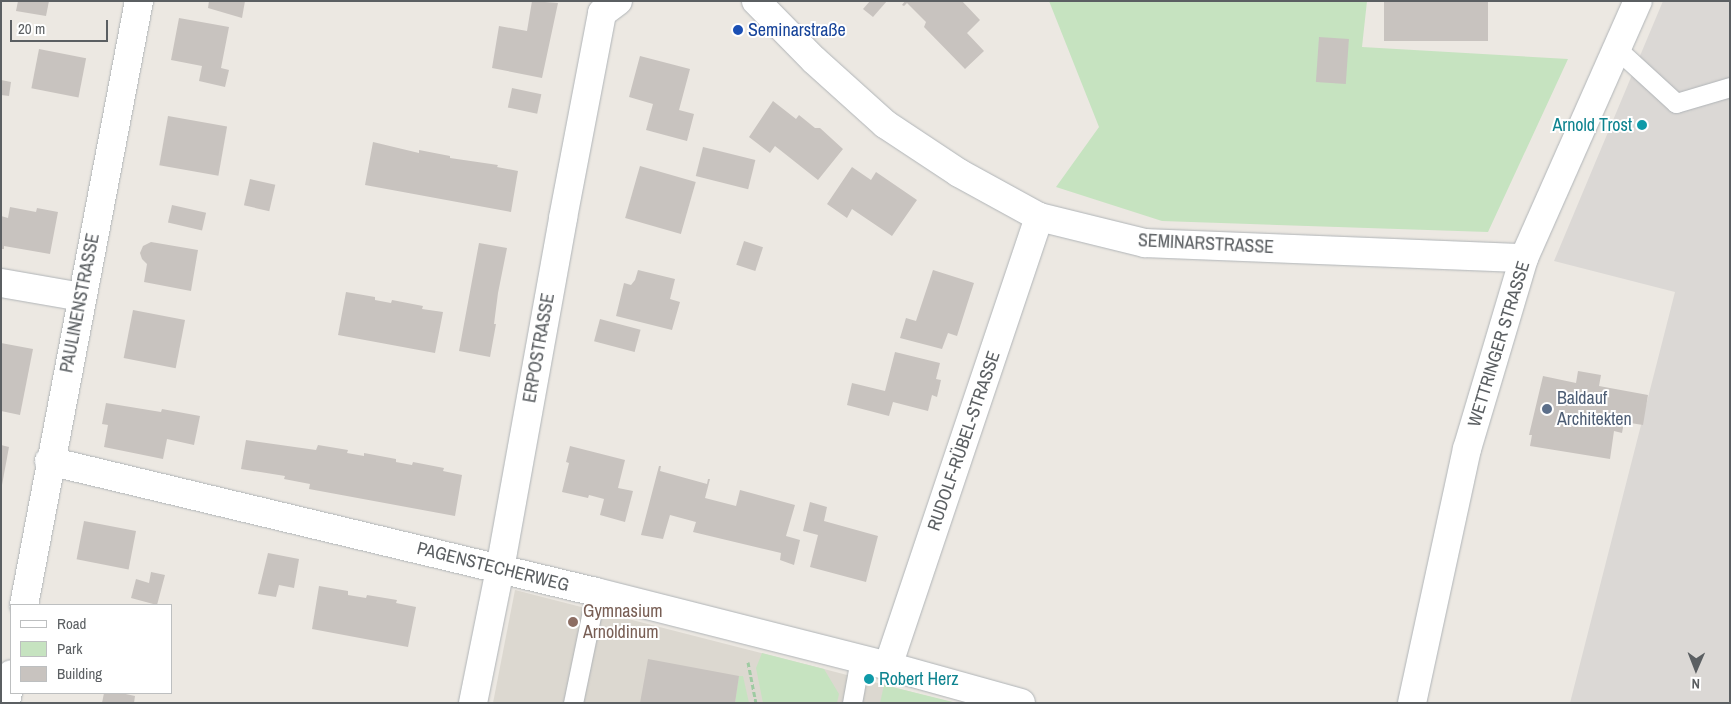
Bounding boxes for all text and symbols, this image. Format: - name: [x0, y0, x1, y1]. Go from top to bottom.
- scale bar: [12, 10, 110, 42]
- text: 20 m: [18, 18, 45, 39]
- place label: Seminarstraße: [748, 19, 846, 41]
- marker: Seminarstraße: [732, 24, 744, 36]
- place label: Arnold Trost: [1552, 114, 1632, 136]
- marker: Arnold Trost: [1636, 119, 1648, 131]
- street label: SEMINARSTRASSE: [1137, 230, 1275, 258]
- street label: PAULINENSTRASSE: [56, 231, 104, 375]
- street label: WETTRINGER STRASSE: [1463, 258, 1535, 430]
- street label: ERPOSTRASSE: [519, 292, 559, 404]
- street label: RUDOLF-RÜBEL-STRASSE: [923, 348, 1005, 534]
- place label: Baldauf Architekten: [1557, 388, 1632, 430]
- marker: Baldauf Architekten: [1541, 403, 1553, 415]
- street label: PAGENSTECHERWEG: [415, 538, 571, 596]
- place label: Gymnasium Arnoldinum: [583, 601, 663, 644]
- legend: [10, 604, 172, 694]
- text: Road: [57, 613, 86, 634]
- marker: Gymnasium Arnoldinum: [567, 616, 579, 628]
- text: Park: [57, 638, 82, 659]
- north arrow: [1671, 644, 1721, 694]
- text: Building: [57, 663, 102, 684]
- place label: Robert Herz: [879, 668, 959, 690]
- marker: Robert Herz: [863, 673, 875, 685]
- text: N: [1691, 675, 1700, 693]

